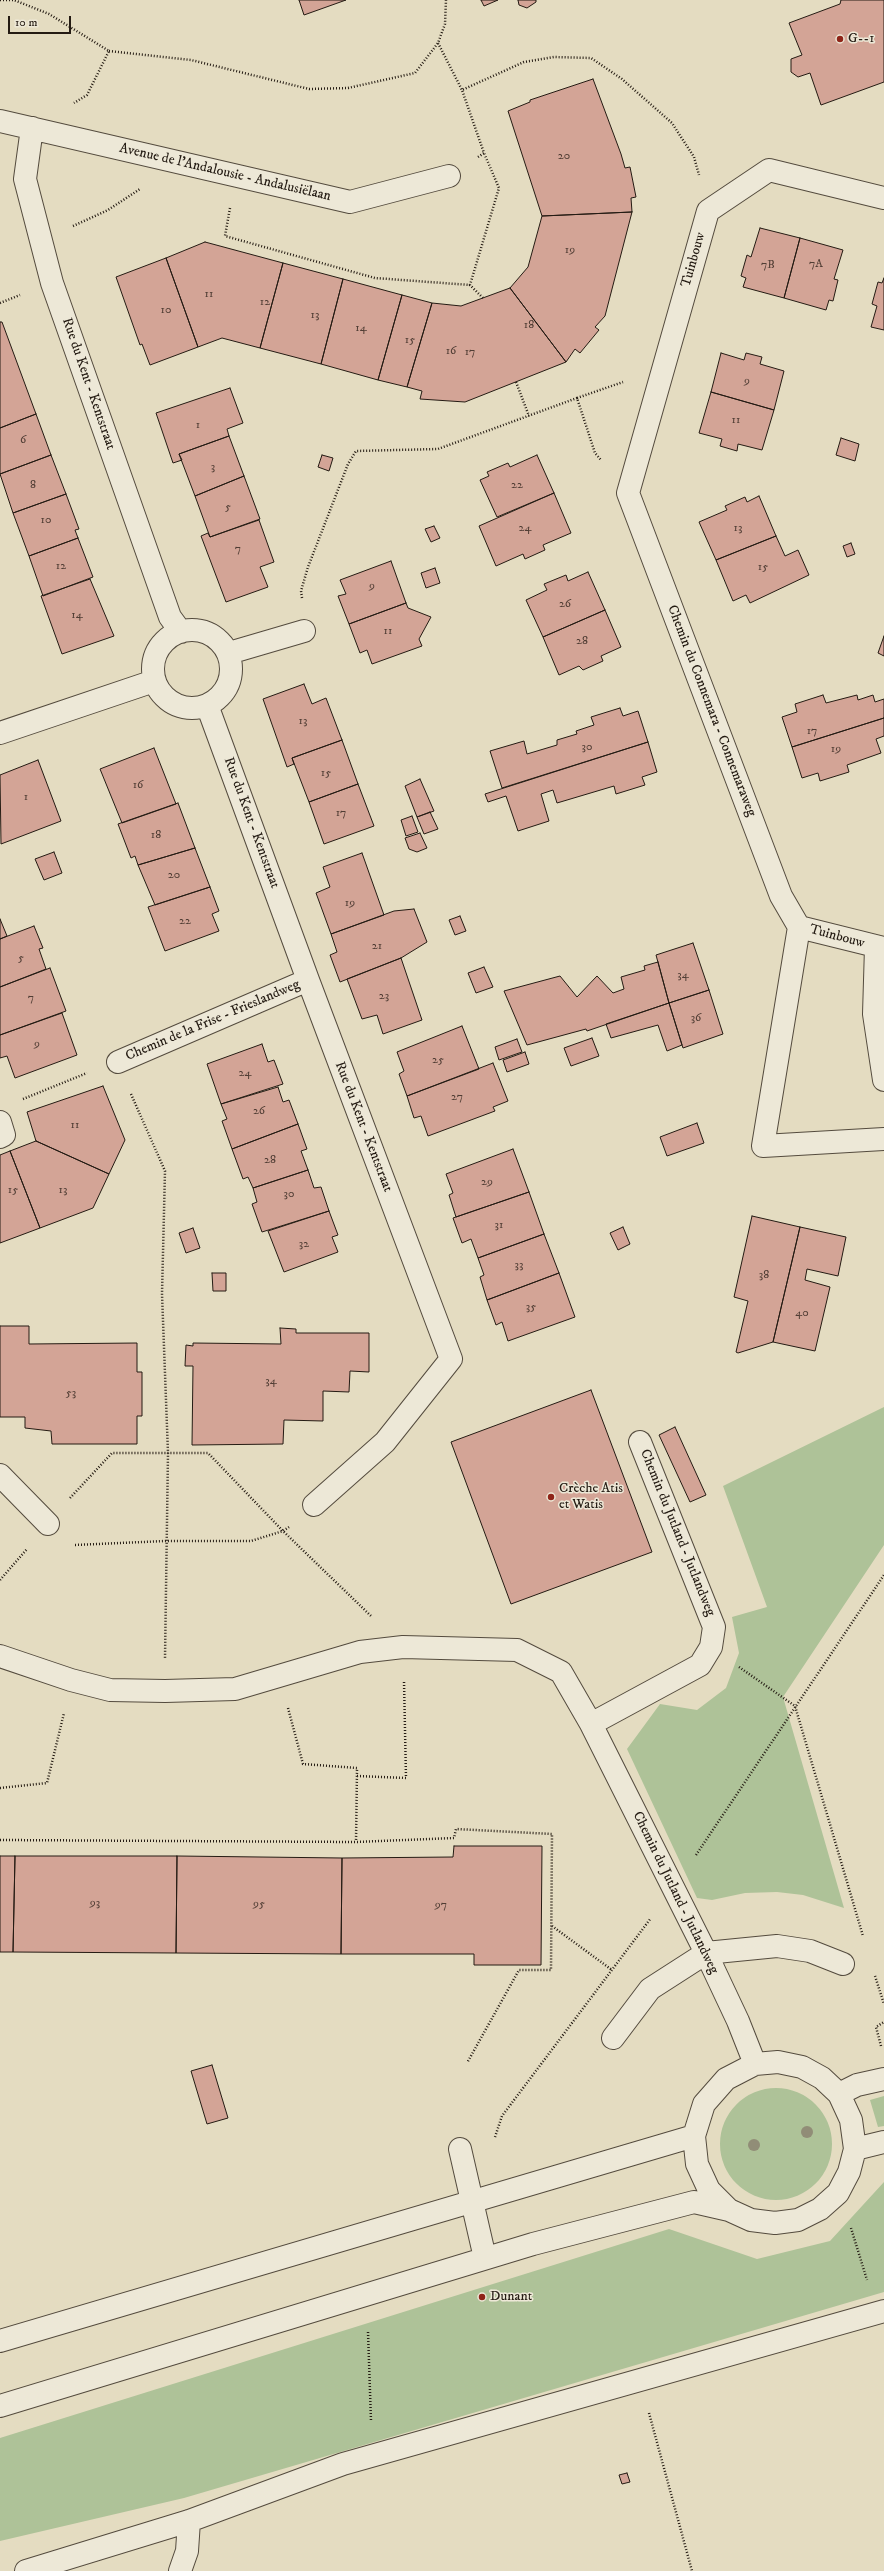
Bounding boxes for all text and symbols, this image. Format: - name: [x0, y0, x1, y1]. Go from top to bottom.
- scale bar: [10, 8, 73, 34]
- text: 10 m: [15, 15, 37, 30]
- place label: G--1: [848, 31, 874, 47]
- marker: G--1: [835, 34, 845, 44]
- street label: Avenue de l'Andalousie - Andalusiëlaan: [118, 140, 332, 206]
- house number: 20: [558, 150, 570, 164]
- street label: Tuinbouw: [678, 231, 710, 289]
- house number: 19: [565, 244, 575, 258]
- house number: 7A: [809, 258, 823, 272]
- house number: 7B: [761, 259, 775, 273]
- house number: 11: [205, 288, 213, 302]
- house number: 12: [260, 296, 270, 310]
- house number: 10: [161, 304, 171, 318]
- house number: 13: [311, 309, 319, 323]
- street label: Rue du Kent - Kentstraat: [58, 316, 118, 452]
- house number: 18: [524, 319, 534, 333]
- house number: 14: [355, 322, 367, 336]
- house number: 15: [405, 334, 415, 348]
- house number: 16: [446, 345, 456, 359]
- house number: 17: [465, 346, 475, 360]
- house number: 9: [744, 375, 750, 389]
- house number: 11: [732, 414, 740, 428]
- house number: 1: [196, 419, 200, 433]
- house number: 6: [20, 434, 26, 448]
- house number: 3: [211, 461, 215, 475]
- house number: 8: [30, 479, 36, 493]
- house number: 22: [511, 479, 523, 493]
- house number: 5: [225, 501, 231, 515]
- house number: 10: [41, 514, 51, 528]
- house number: 24: [519, 522, 531, 536]
- house number: 13: [734, 522, 742, 536]
- house number: 7: [235, 543, 241, 557]
- house number: 12: [56, 560, 66, 574]
- house number: 15: [758, 561, 768, 575]
- house number: 9: [369, 580, 375, 594]
- house number: 26: [559, 598, 571, 612]
- street label: Chemin du Connemara - Connemaraweg: [663, 603, 759, 819]
- house number: 14: [71, 609, 83, 623]
- house number: 11: [384, 625, 392, 639]
- house number: 28: [576, 635, 588, 649]
- house number: 13: [299, 715, 307, 729]
- house number: 17: [807, 725, 817, 739]
- house number: 30: [582, 741, 592, 755]
- house number: 19: [831, 743, 841, 757]
- street label: Rue du Kent - Kentstraat: [219, 755, 283, 891]
- house number: 15: [321, 767, 331, 781]
- house number: 16: [133, 779, 143, 793]
- house number: 1: [24, 791, 28, 805]
- house number: 17: [336, 807, 346, 821]
- house number: 18: [151, 829, 161, 843]
- house number: 20: [168, 869, 180, 883]
- house number: 19: [345, 897, 355, 911]
- house number: 22: [179, 915, 191, 929]
- street label: Tuinbouw: [808, 922, 866, 952]
- house number: 21: [372, 940, 382, 954]
- house number: 5: [18, 952, 24, 966]
- house number: 34: [677, 969, 689, 983]
- street label: Chemin de la Frise - Frieslandweg: [123, 977, 303, 1065]
- house number: 23: [379, 990, 389, 1004]
- house number: 7: [28, 992, 34, 1006]
- house number: 36: [691, 1012, 701, 1026]
- house number: 9: [34, 1038, 40, 1052]
- house number: 25: [432, 1054, 444, 1068]
- street label: Rue du Kent - Kentstraat: [330, 1059, 396, 1195]
- house number: 24: [239, 1067, 251, 1081]
- house number: 27: [451, 1091, 463, 1105]
- house number: 26: [253, 1105, 265, 1119]
- house number: 11: [71, 1119, 79, 1133]
- house number: 28: [264, 1154, 276, 1168]
- house number: 29: [481, 1176, 493, 1190]
- house number: 15: [8, 1184, 18, 1198]
- house number: 13: [59, 1184, 67, 1198]
- house number: 30: [284, 1188, 294, 1202]
- house number: 31: [495, 1219, 503, 1233]
- house number: 32: [299, 1238, 309, 1252]
- house number: 33: [515, 1259, 523, 1273]
- house number: 38: [759, 1269, 769, 1283]
- house number: 35: [526, 1301, 536, 1315]
- house number: 40: [795, 1307, 809, 1321]
- house number: 34: [265, 1375, 277, 1389]
- house number: 53: [66, 1387, 76, 1401]
- street label: Chemin du Jutland - Jutlandweg: [636, 1447, 718, 1619]
- place label: Crèche Atis et Watis: [559, 1481, 623, 1514]
- marker: Crèche Atis et Watis: [546, 1492, 556, 1502]
- street label: Chemin du Jutland - Jutlandweg: [628, 1809, 722, 1977]
- house number: 93: [90, 1897, 100, 1911]
- house number: 95: [253, 1898, 265, 1912]
- house number: 97: [435, 1899, 447, 1913]
- place label: Dunant: [490, 2289, 532, 2305]
- marker: Dunant: [477, 2292, 487, 2302]

